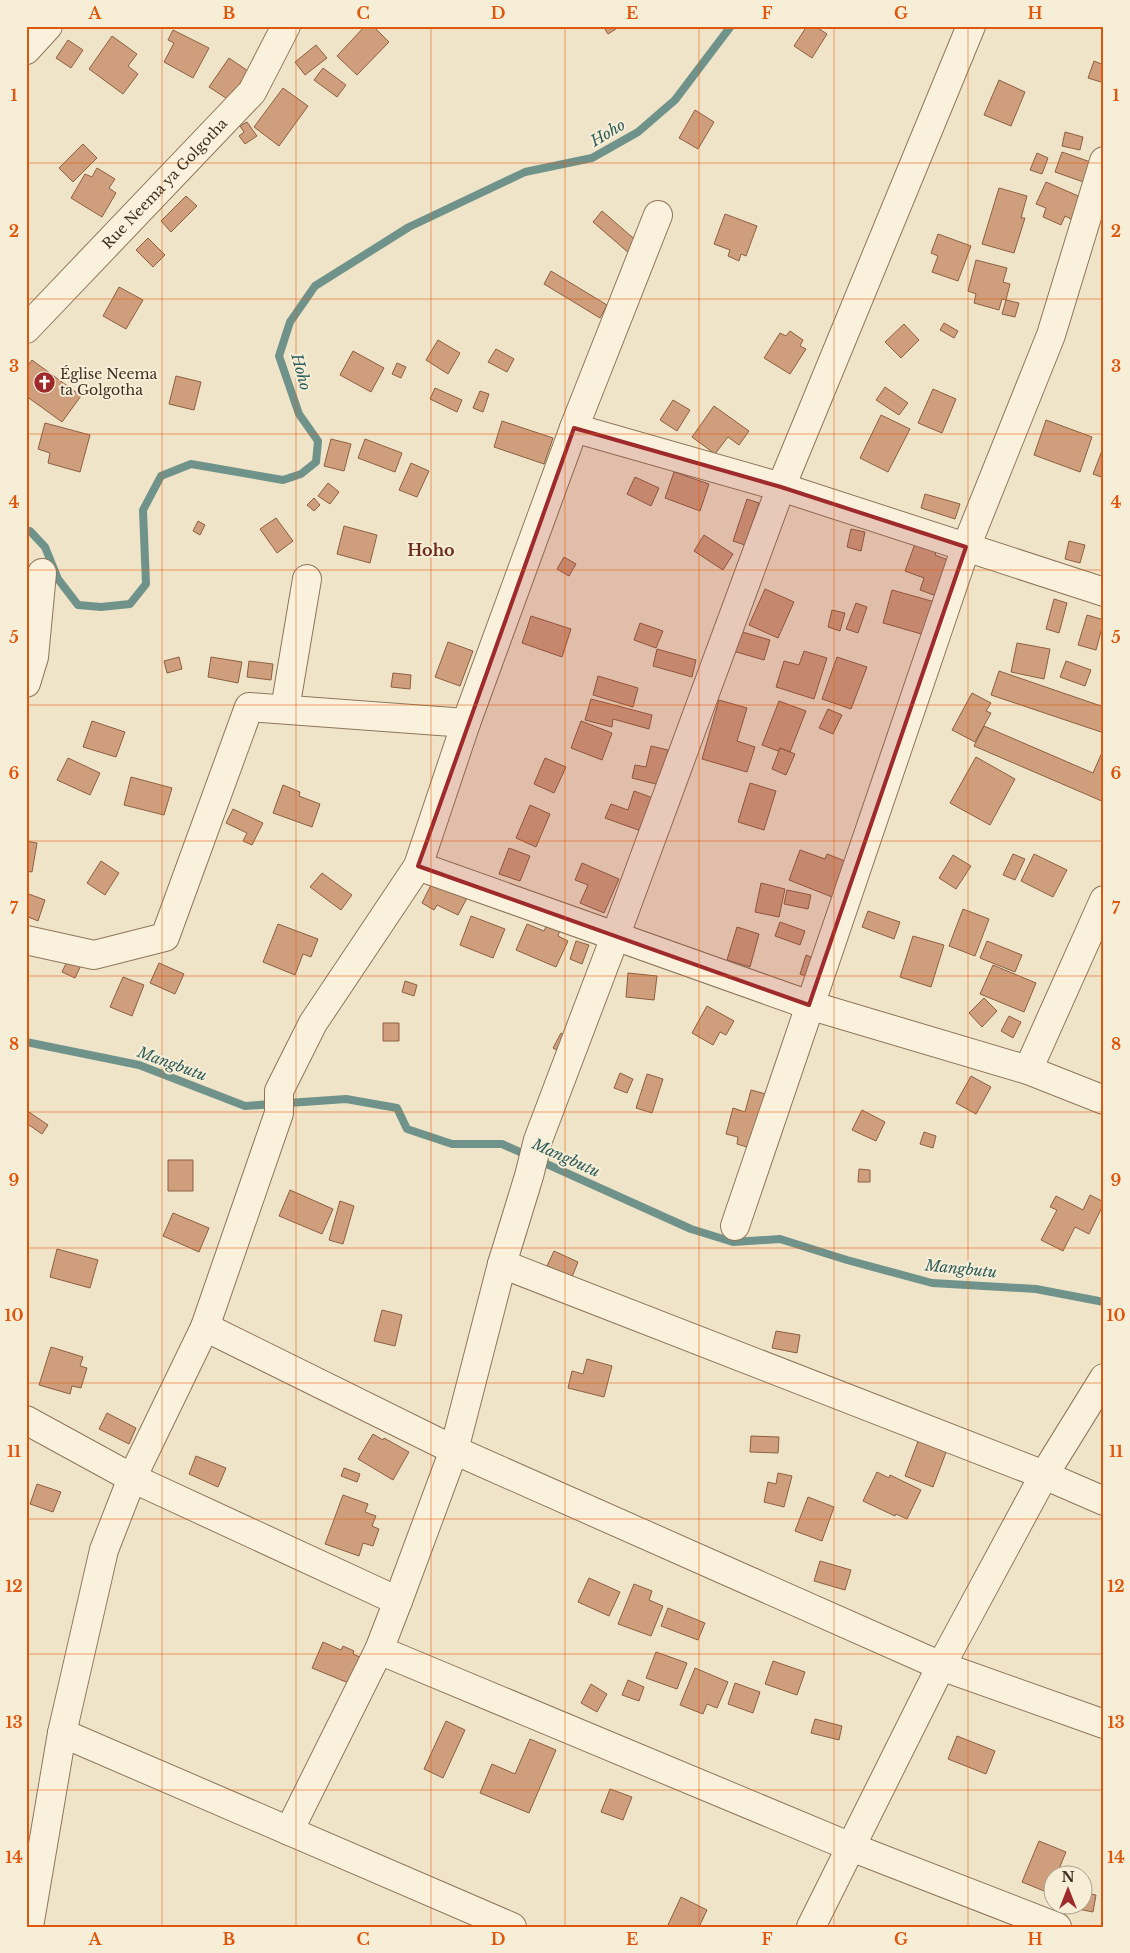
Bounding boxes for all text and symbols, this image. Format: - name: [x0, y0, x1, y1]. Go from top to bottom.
- text: A: [88, 3, 103, 23]
- text: B: [223, 3, 236, 23]
- text: C: [356, 3, 370, 23]
- text: D: [491, 3, 505, 23]
- text: E: [626, 3, 638, 23]
- text: F: [761, 3, 773, 23]
- text: G: [894, 3, 908, 23]
- text: H: [1027, 3, 1043, 23]
- text: 1: [11, 85, 18, 105]
- text: 1: [1113, 85, 1120, 105]
- street label: Rue Neema ya Golgotha: [98, 114, 231, 253]
- water label: Hoho: [586, 115, 629, 151]
- text: 2: [9, 221, 19, 241]
- text: 2: [1111, 221, 1121, 241]
- water label: Hoho: [287, 350, 316, 392]
- text: 3: [9, 356, 19, 376]
- text: 3: [1111, 356, 1121, 376]
- place label: Église Neema ta Golgotha: [60, 365, 158, 399]
- church icon: Église Neema ta Golgotha: [32, 370, 56, 394]
- text: 4: [9, 492, 19, 512]
- text: 4: [1111, 492, 1121, 512]
- district label: Hoho: [407, 540, 455, 560]
- text: 5: [9, 627, 19, 647]
- text: 5: [1111, 627, 1121, 647]
- text: 6: [9, 763, 20, 783]
- text: 6: [1111, 763, 1122, 783]
- text: 7: [10, 898, 19, 918]
- text: 7: [1112, 898, 1121, 918]
- text: 8: [9, 1034, 19, 1054]
- text: 8: [1111, 1034, 1121, 1054]
- water label: Mangbutu: [134, 1042, 209, 1085]
- water label: Mangbutu: [528, 1134, 603, 1181]
- text: 9: [9, 1170, 20, 1190]
- text: 9: [1111, 1170, 1122, 1190]
- water label: Mangbutu: [923, 1255, 998, 1282]
- text: 10: [4, 1305, 24, 1325]
- text: 10: [1106, 1305, 1126, 1325]
- text: 11: [7, 1441, 21, 1461]
- text: 11: [1109, 1441, 1123, 1461]
- text: 12: [5, 1576, 23, 1596]
- text: 12: [1107, 1576, 1125, 1596]
- text: 13: [5, 1712, 23, 1732]
- text: 13: [1107, 1712, 1125, 1732]
- text: 14: [5, 1847, 23, 1867]
- text: 14: [1107, 1847, 1125, 1867]
- north arrow: [1042, 1866, 1092, 1916]
- text: N: [1061, 1868, 1075, 1886]
- text: A: [88, 1929, 103, 1949]
- text: B: [223, 1929, 236, 1949]
- text: C: [356, 1929, 370, 1949]
- text: D: [491, 1929, 505, 1949]
- text: E: [626, 1929, 638, 1949]
- text: F: [761, 1929, 773, 1949]
- text: G: [894, 1929, 908, 1949]
- text: H: [1027, 1929, 1043, 1949]

